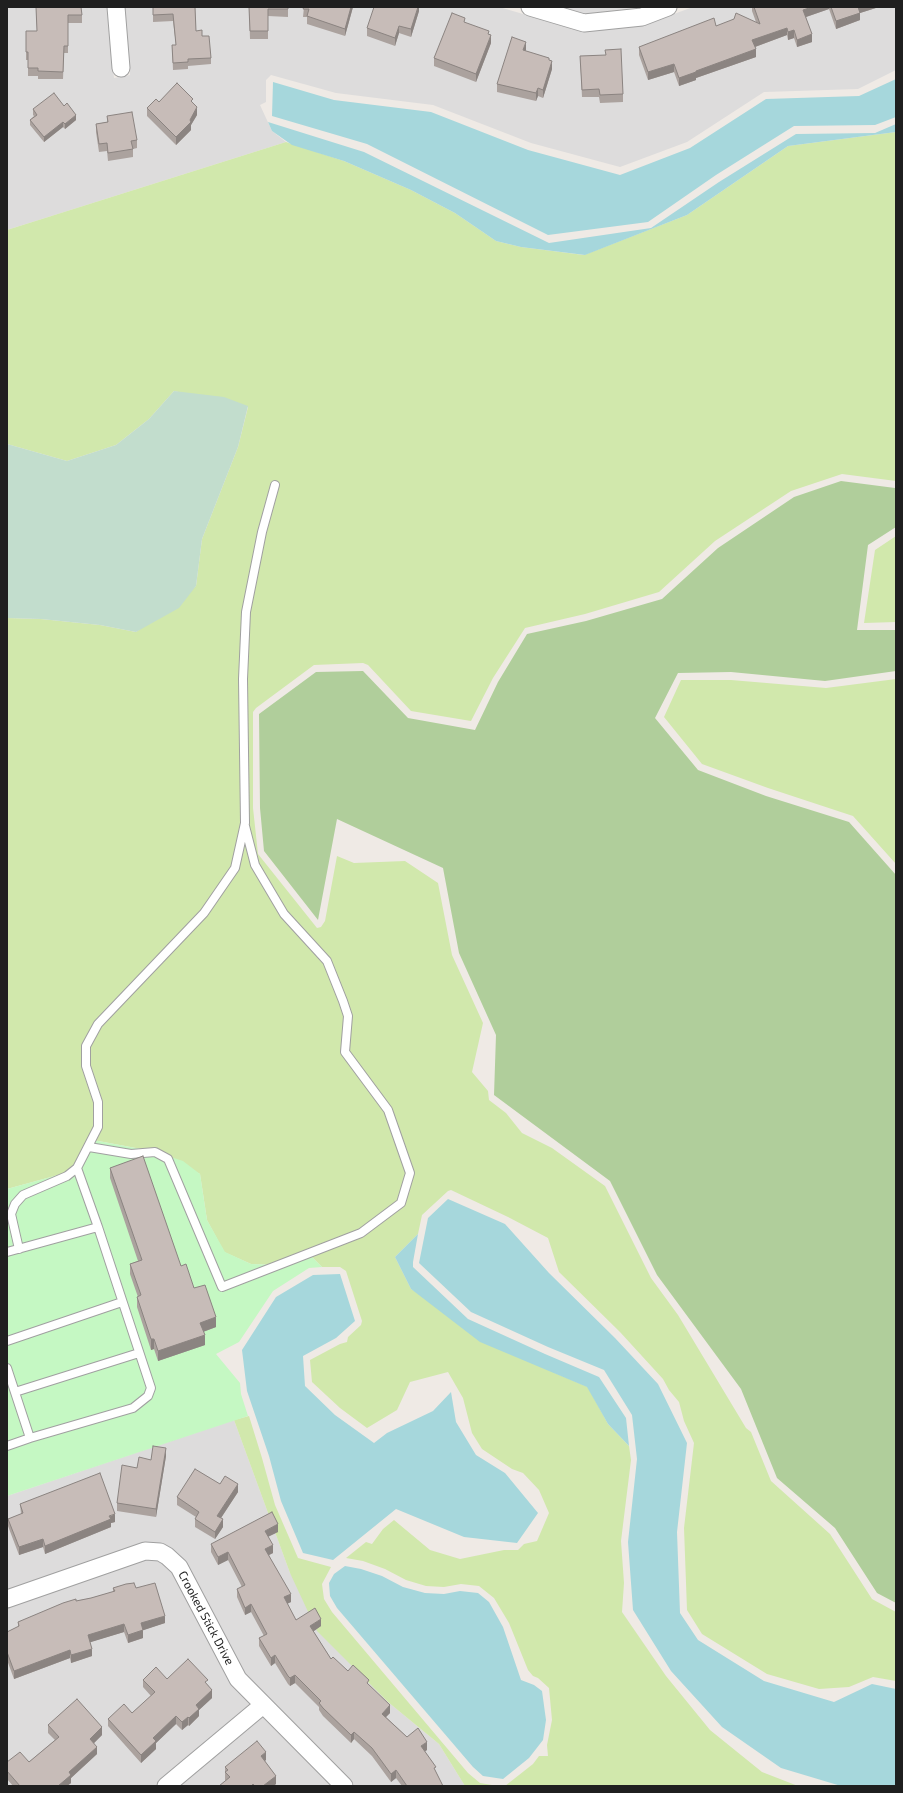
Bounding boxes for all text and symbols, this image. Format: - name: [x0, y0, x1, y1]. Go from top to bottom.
- street label: Crooked Stick Drive: [175, 1569, 237, 1667]

